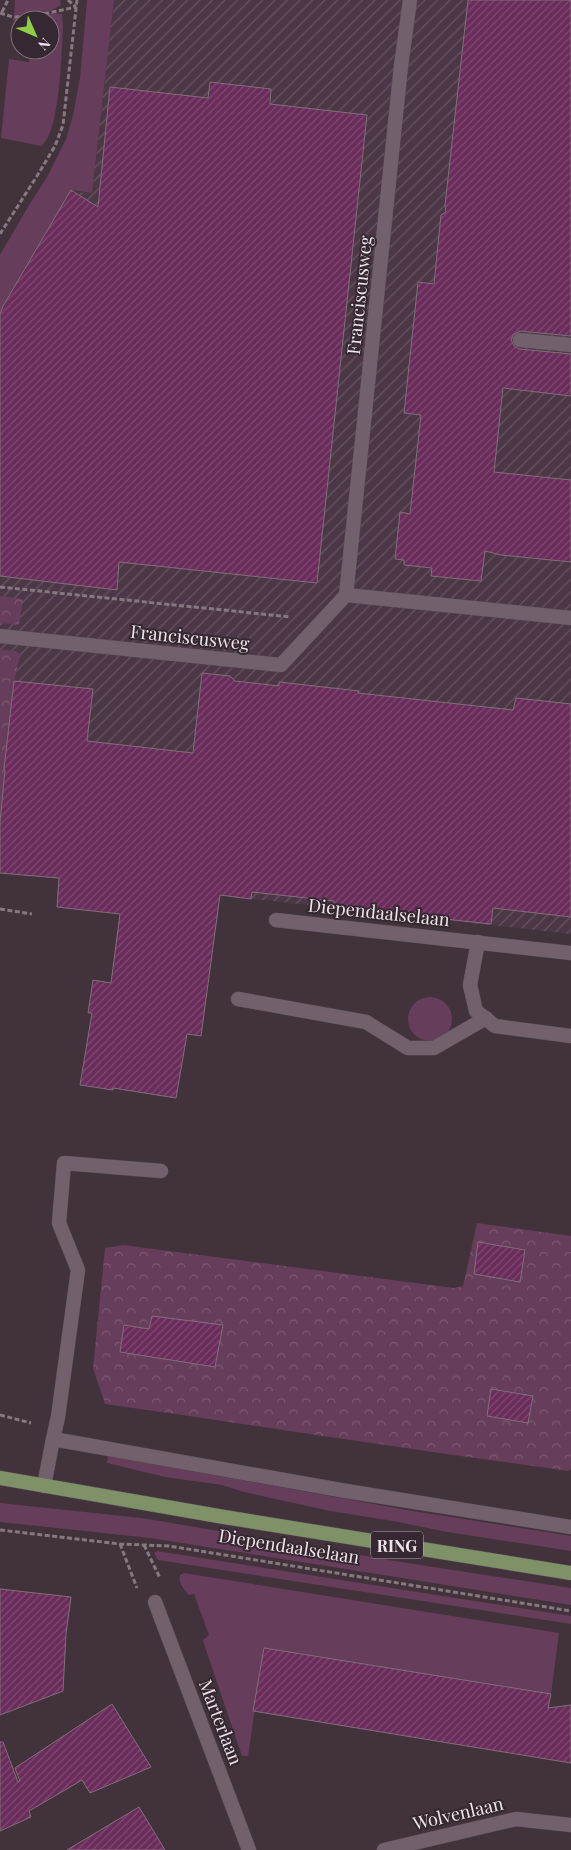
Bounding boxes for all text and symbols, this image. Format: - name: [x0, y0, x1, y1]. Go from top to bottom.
- north arrow: [10, 10, 60, 60]
- text: N: [34, 34, 55, 55]
- street label: Franciscusweg: [341, 234, 377, 356]
- street label: Franciscusweg: [129, 619, 251, 655]
- street label: Diependaalselaan: [307, 893, 451, 931]
- street label: Diependaalselaan: [217, 1523, 361, 1569]
- road number: RING: [371, 1532, 423, 1558]
- street label: Marterlaan: [194, 1676, 248, 1768]
- street label: Wolvenlaan: [409, 1791, 506, 1835]

